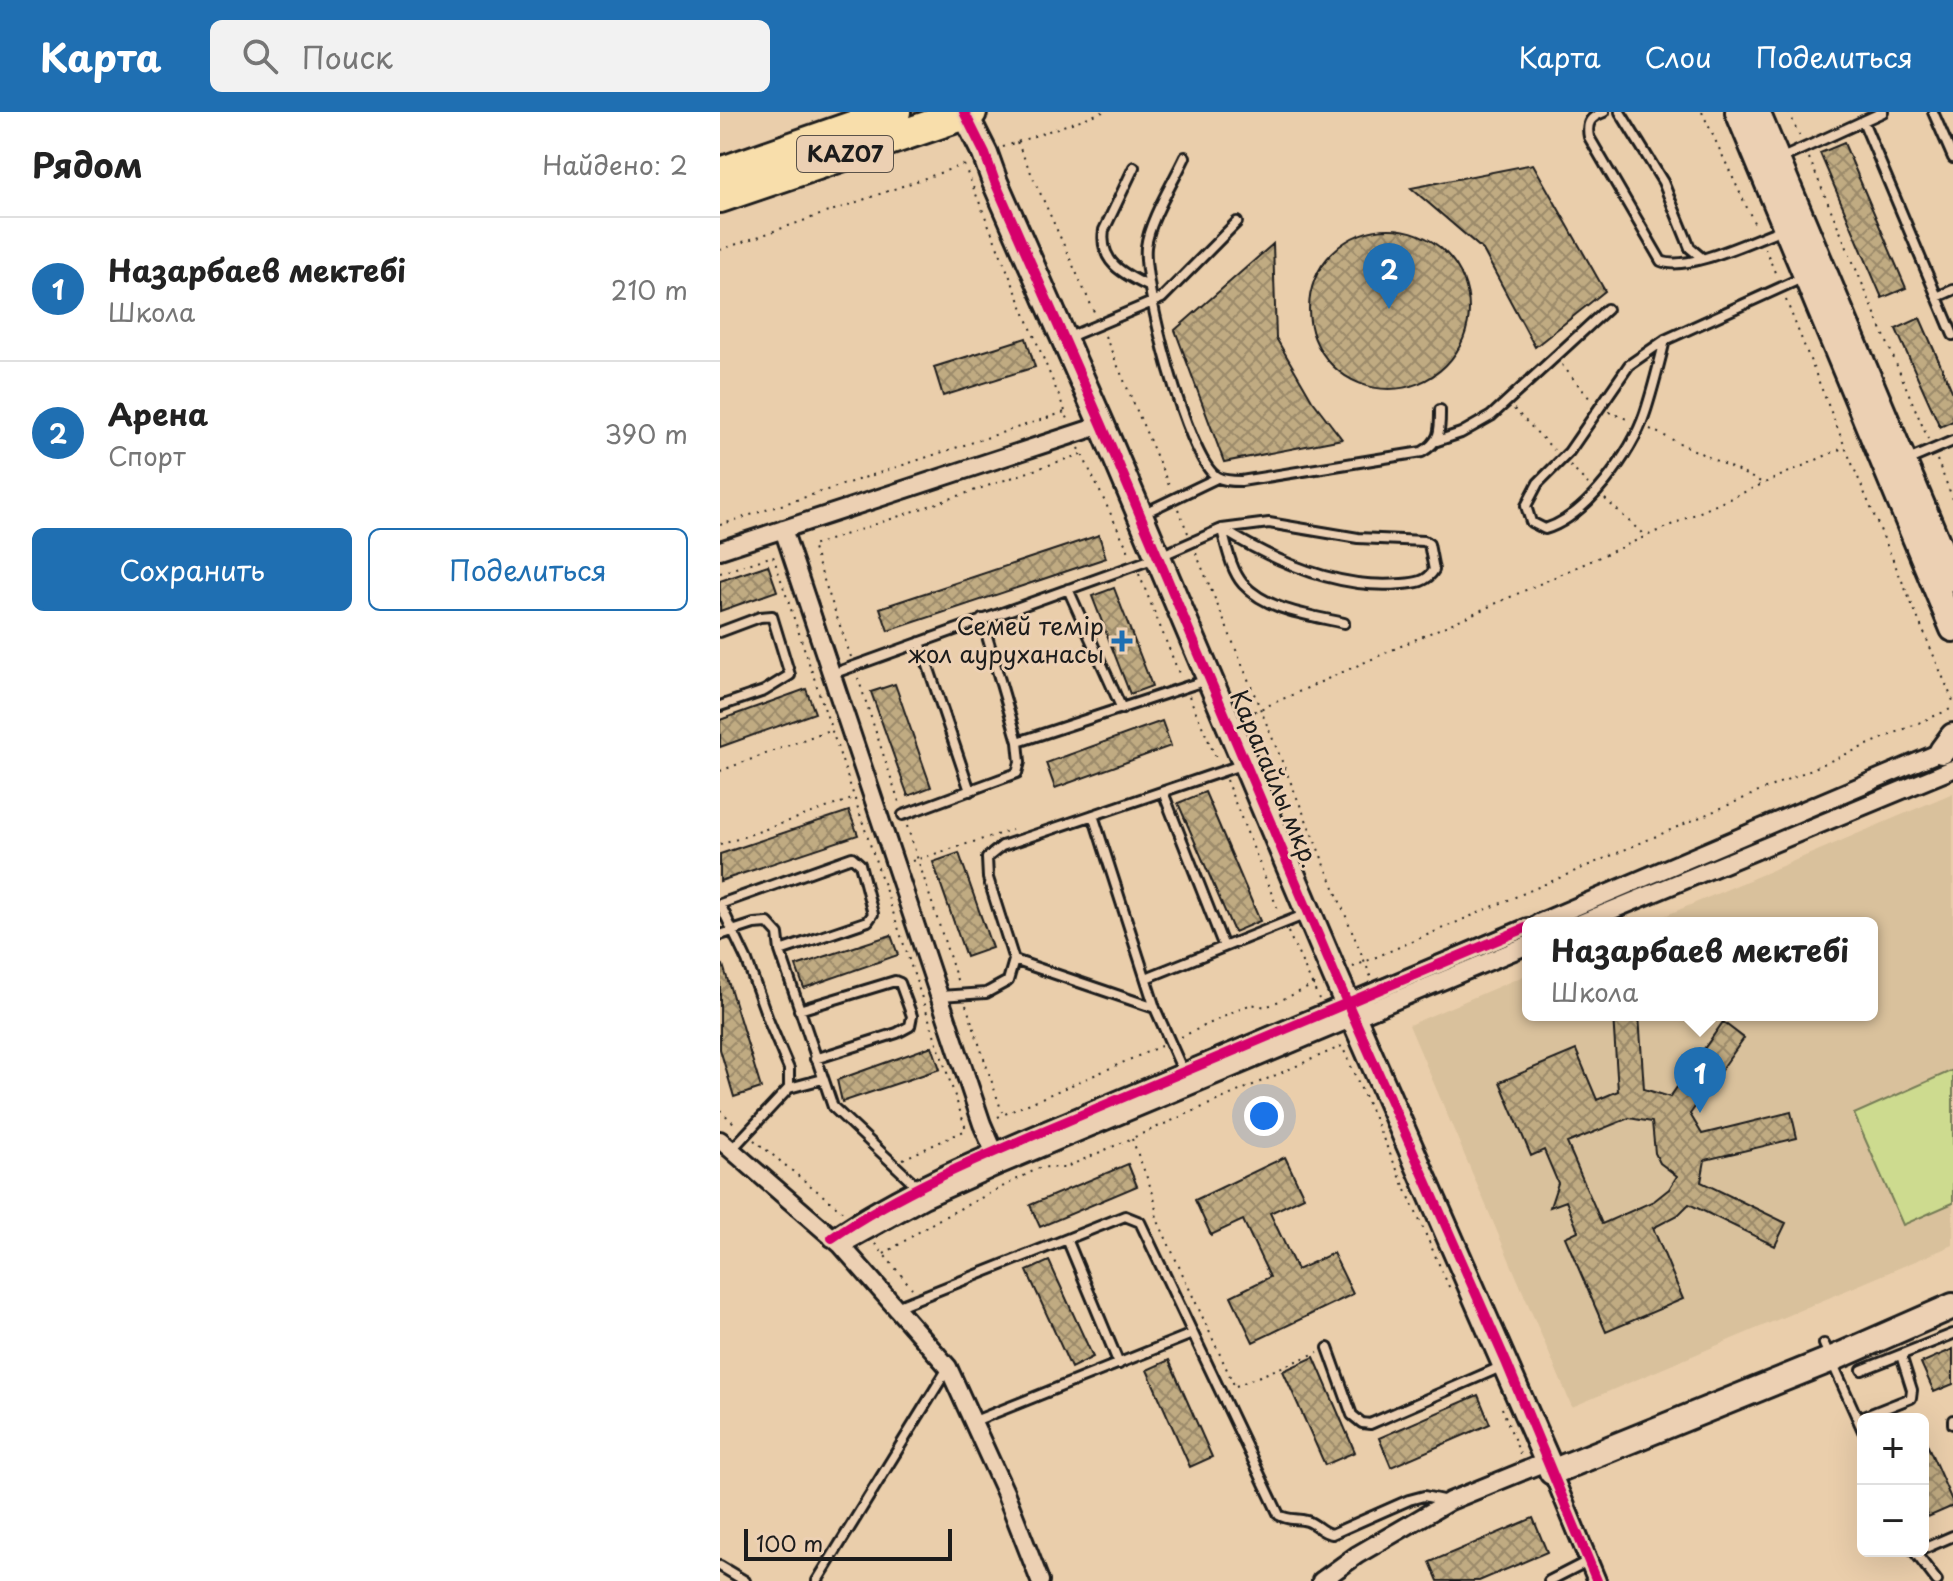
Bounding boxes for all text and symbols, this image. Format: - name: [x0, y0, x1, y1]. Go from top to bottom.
- search box: [210, 20, 770, 92]
- text: Карта: [40, 28, 162, 85]
- icon: search: [238, 34, 282, 78]
- text: Поиск: [302, 34, 393, 79]
- text: Карта: [1518, 35, 1601, 78]
- text: Слои: [1645, 35, 1712, 78]
- text: Поделиться: [1756, 35, 1913, 78]
- road number: KAZ07: [797, 136, 893, 172]
- text: Рядом: [32, 138, 143, 190]
- text: Найдено: 2: [542, 145, 688, 184]
- pin: 2: [1363, 243, 1415, 309]
- text: Назарбаев мектебі: [108, 247, 406, 292]
- text: 1: [52, 270, 64, 309]
- text: 210 m: [611, 270, 688, 309]
- text: Школа: [108, 292, 195, 331]
- text: Арена: [108, 391, 208, 436]
- text: 2: [49, 414, 67, 453]
- text: 390 m: [604, 414, 688, 453]
- text: Спорт: [108, 436, 186, 475]
- button: Сохранить: [32, 528, 352, 611]
- button: Поделиться: [368, 528, 688, 611]
- place label: Семей темір жол ауруханасы: [907, 607, 1104, 671]
- marker: Семей темір жол ауруханасы: [1111, 630, 1133, 652]
- street label: Карагайлы мкр.: [1222, 684, 1330, 873]
- popup: [1522, 917, 1878, 1021]
- text: Назарбаев мектебі: [1551, 927, 1849, 972]
- text: Школа: [1551, 972, 1638, 1011]
- pin: 1: [1674, 1047, 1726, 1113]
- your location: [1244, 1096, 1284, 1136]
- map controls: [1857, 1413, 1929, 1557]
- button: +: [1857, 1413, 1929, 1485]
- button: −: [1857, 1485, 1929, 1557]
- scale bar: [744, 1525, 952, 1561]
- text: 100 m: [756, 1526, 823, 1559]

